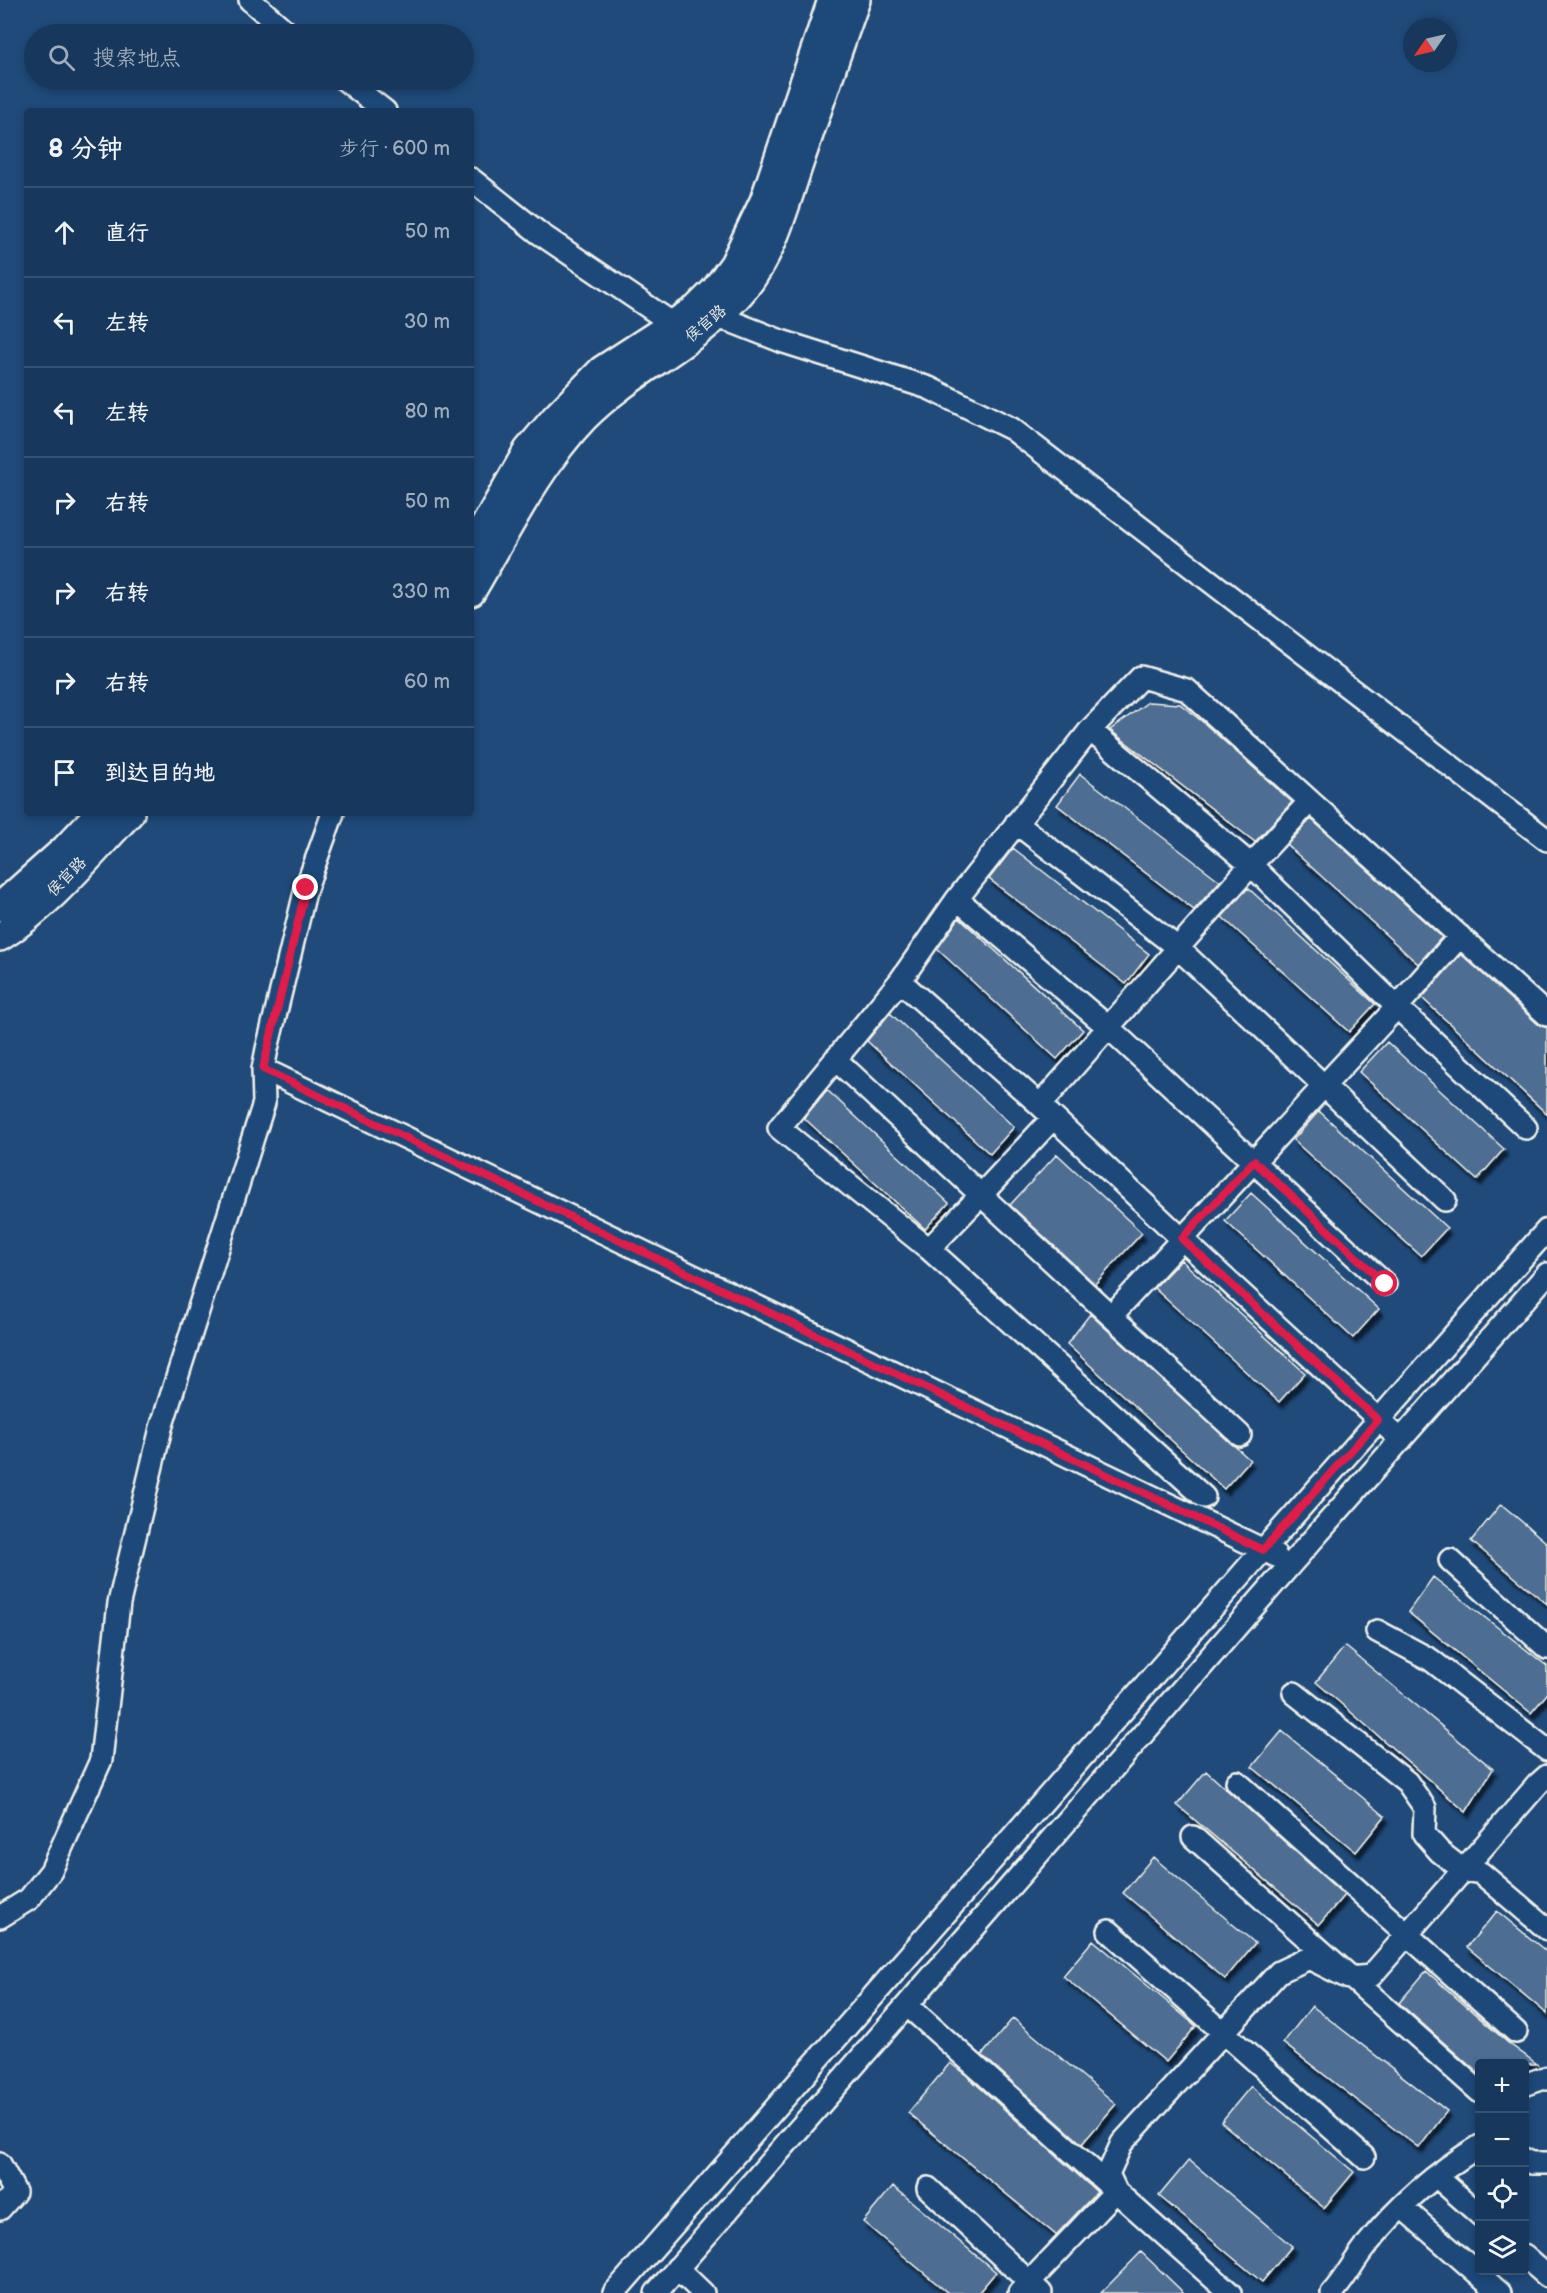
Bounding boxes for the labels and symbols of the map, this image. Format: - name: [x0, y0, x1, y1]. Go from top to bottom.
- north arrow: [1403, 18, 1457, 72]
- street label: 侯官路: [682, 301, 730, 347]
- street label: 侯官路: [43, 853, 91, 901]
- route end: [292, 874, 318, 900]
- route start: [1371, 1270, 1397, 1296]

